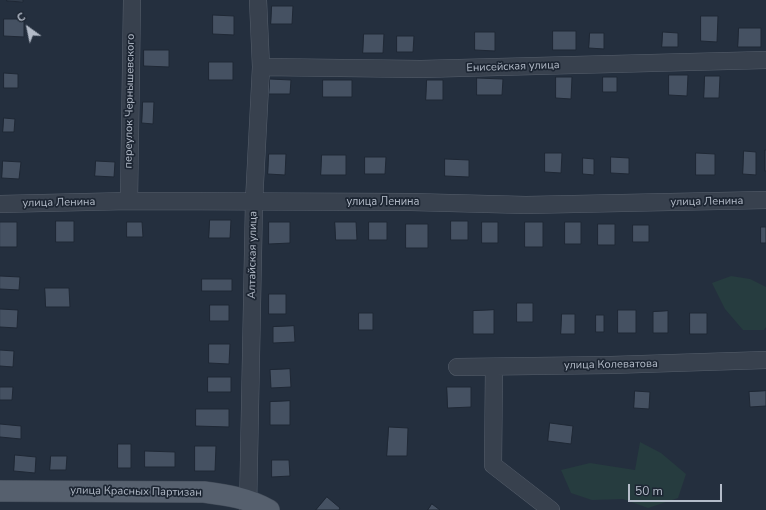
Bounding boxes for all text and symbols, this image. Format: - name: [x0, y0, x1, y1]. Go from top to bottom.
- north arrow: [8, 8, 48, 48]
- text: С: [14, 9, 28, 26]
- street label: переулок Чернышевского: [122, 34, 138, 168]
- street label: Енисейская улица: [466, 59, 560, 75]
- street label: улица Ленина: [347, 195, 419, 209]
- street label: улица Ленина: [670, 195, 744, 209]
- street label: улица Ленина: [22, 196, 96, 210]
- street label: Алтайская улица: [246, 211, 260, 299]
- street label: улица Колеватова: [564, 358, 658, 372]
- scale bar: [630, 476, 724, 502]
- text: 50 m: [635, 483, 663, 499]
- street label: улица Красных Партизан: [70, 484, 202, 500]

